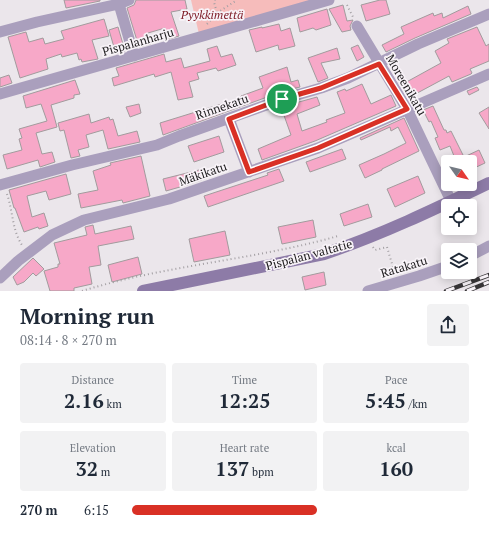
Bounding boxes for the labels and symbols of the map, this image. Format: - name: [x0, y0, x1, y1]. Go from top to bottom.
- park label: Pyykkimettä: [180, 7, 244, 22]
- street label: Pispalanharju: [100, 24, 175, 59]
- street label: Moreenikatu: [383, 52, 430, 118]
- pin: [265, 82, 299, 116]
- street label: Rinnekatu: [193, 90, 250, 123]
- north arrow: [441, 155, 477, 191]
- street label: Mäkikatu: [177, 158, 229, 189]
- street label: Pispalan valtatie: [264, 236, 354, 273]
- street label: Ratakatu: [379, 252, 429, 281]

